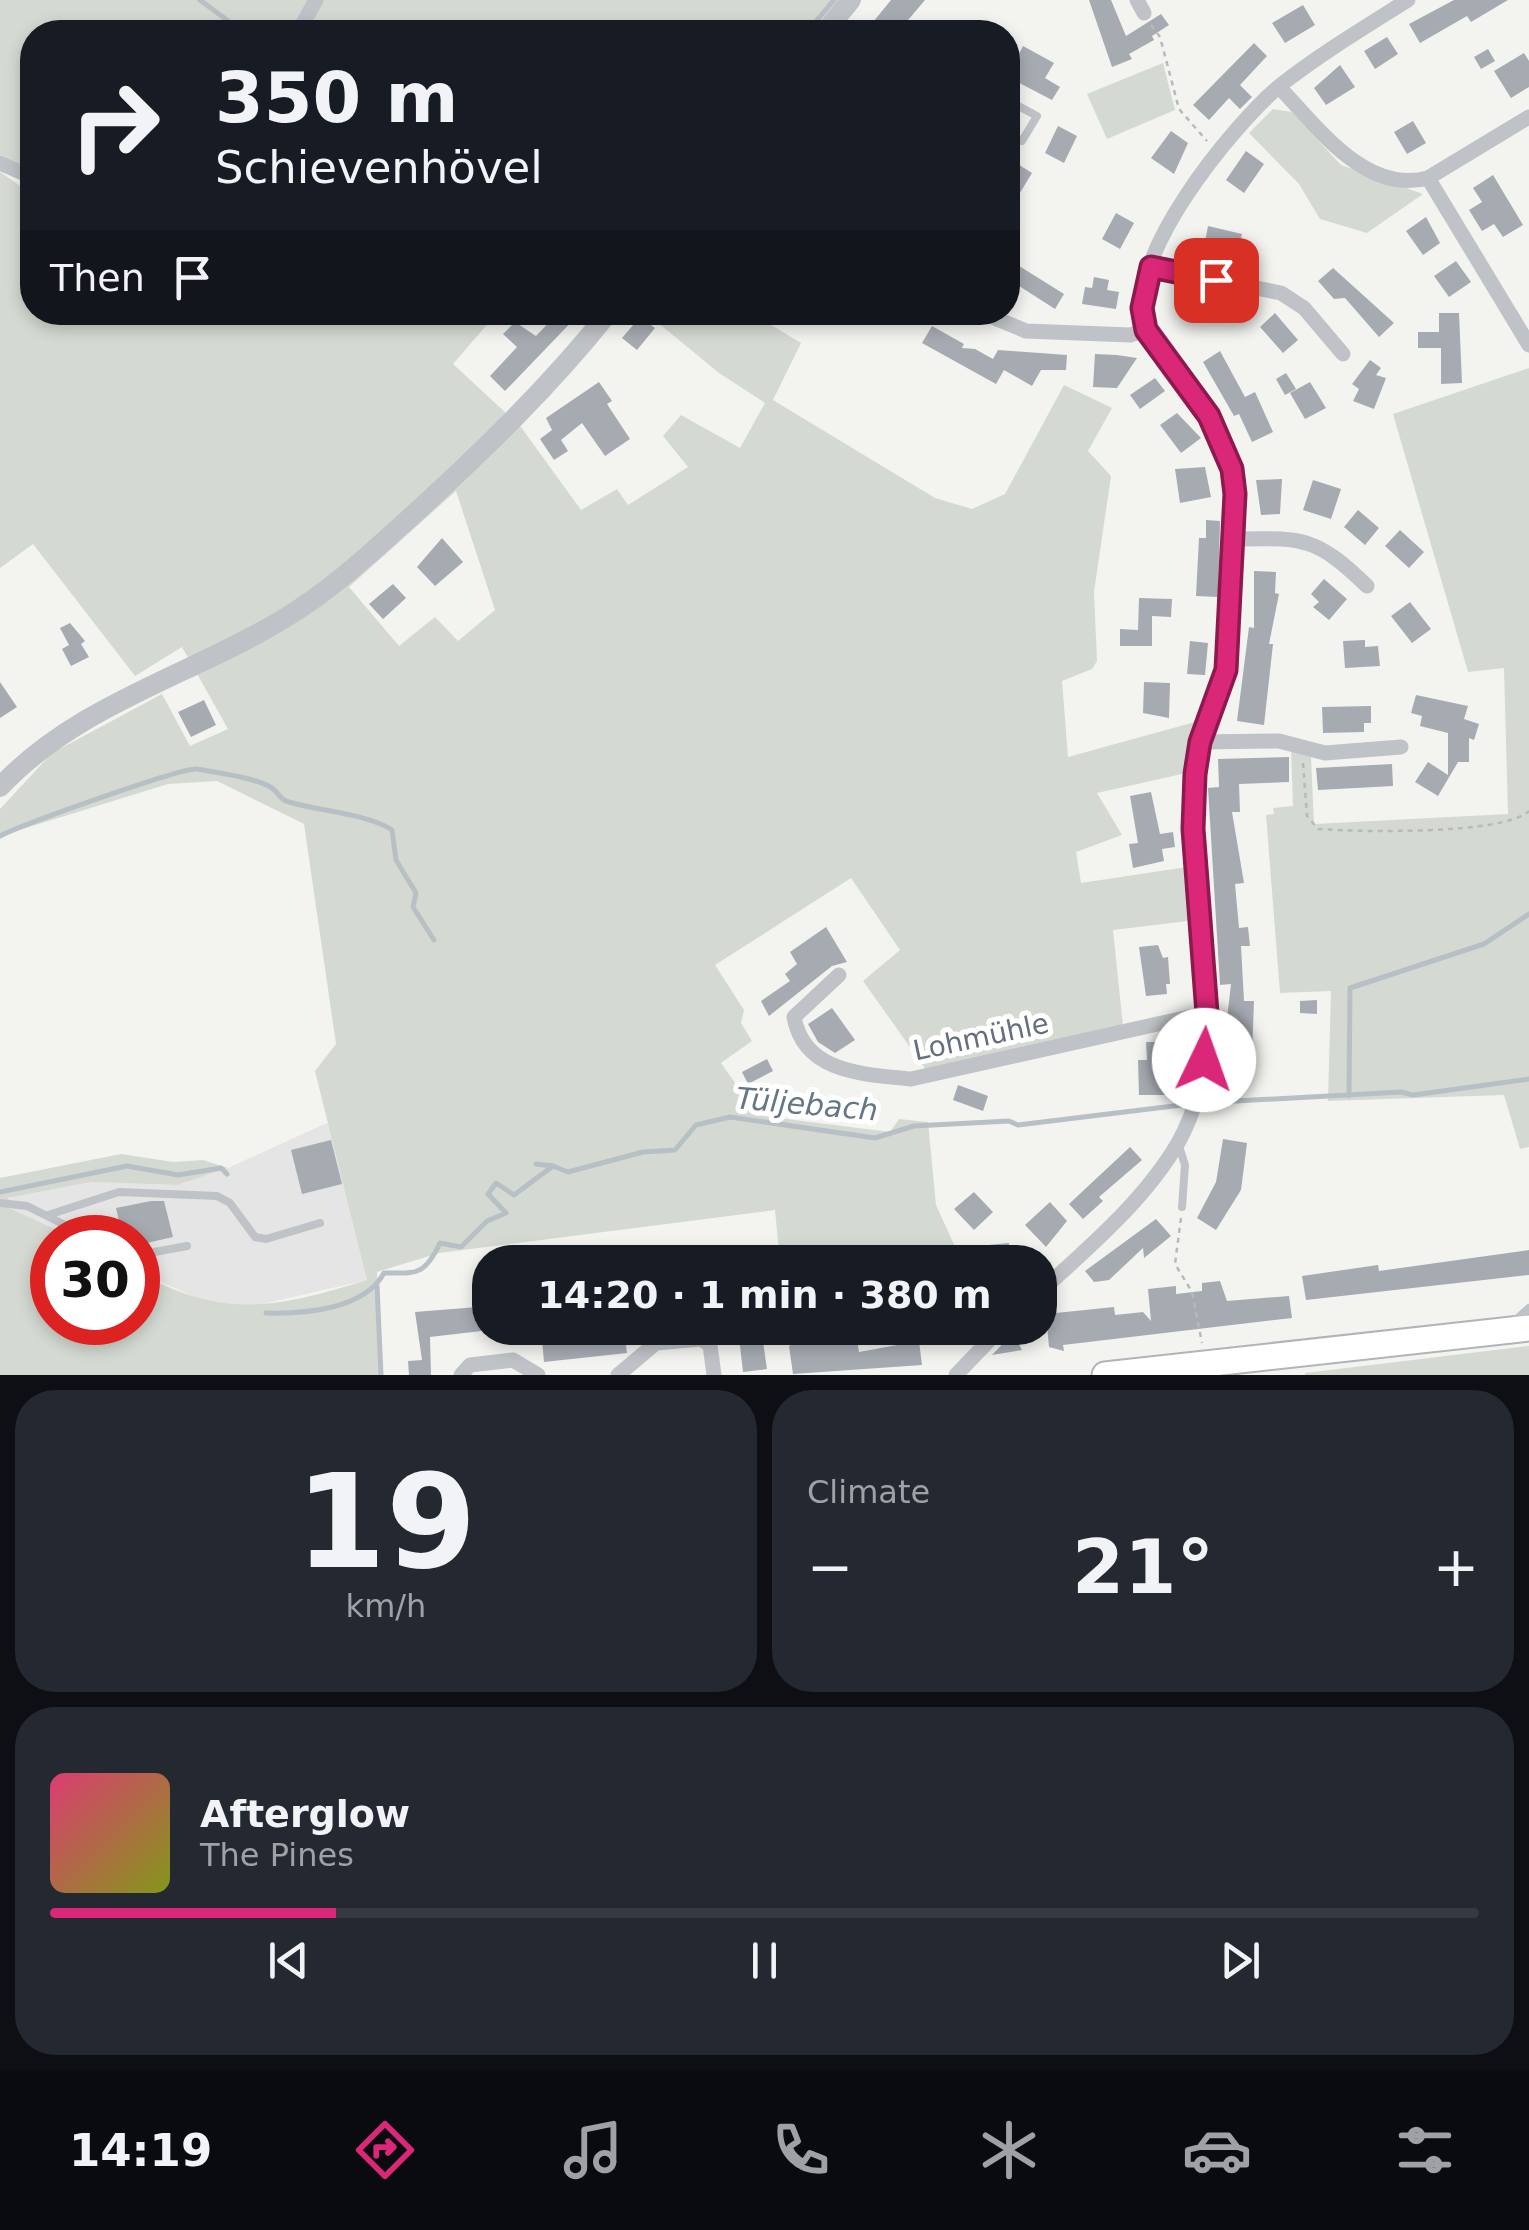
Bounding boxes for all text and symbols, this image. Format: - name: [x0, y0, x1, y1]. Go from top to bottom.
- text: 350 m: [215, 57, 458, 139]
- icon: right: [50, 60, 180, 190]
- text: Schievenhövel: [215, 141, 543, 194]
- pin: [1174, 238, 1259, 323]
- icon: arrive: [165, 250, 220, 305]
- icon: arrive: [1189, 253, 1244, 308]
- text: Then: [50, 256, 145, 300]
- street label: Lohmühle: [910, 1007, 1052, 1067]
- position arrow: [1152, 1008, 1256, 1112]
- water label: Tüljebach: [735, 1080, 879, 1128]
- speed limit sign: 30: [30, 1215, 160, 1345]
- text: 14:20 · 1 min · 380 m: [537, 1273, 992, 1317]
- text: 19: [296, 1446, 476, 1598]
- text: Climate: [807, 1473, 930, 1511]
- text: 21°: [1072, 1523, 1214, 1611]
- text: −: [807, 1535, 853, 1599]
- text: +: [1433, 1535, 1479, 1599]
- text: km/h: [346, 1587, 426, 1625]
- text: Afterglow: [200, 1792, 410, 1836]
- text: The Pines: [200, 1836, 354, 1874]
- icon: previous: [261, 1933, 316, 1988]
- icon: pause: [737, 1933, 792, 1988]
- icon: next: [1213, 1933, 1268, 1988]
- icon: directions: [350, 2115, 420, 2185]
- icon: music: [558, 2115, 628, 2185]
- icon: phone: [766, 2115, 836, 2185]
- icon: climate: [974, 2115, 1044, 2185]
- icon: car: [1182, 2115, 1252, 2185]
- icon: filters: [1390, 2115, 1460, 2185]
- text: 14:19: [69, 2124, 212, 2177]

